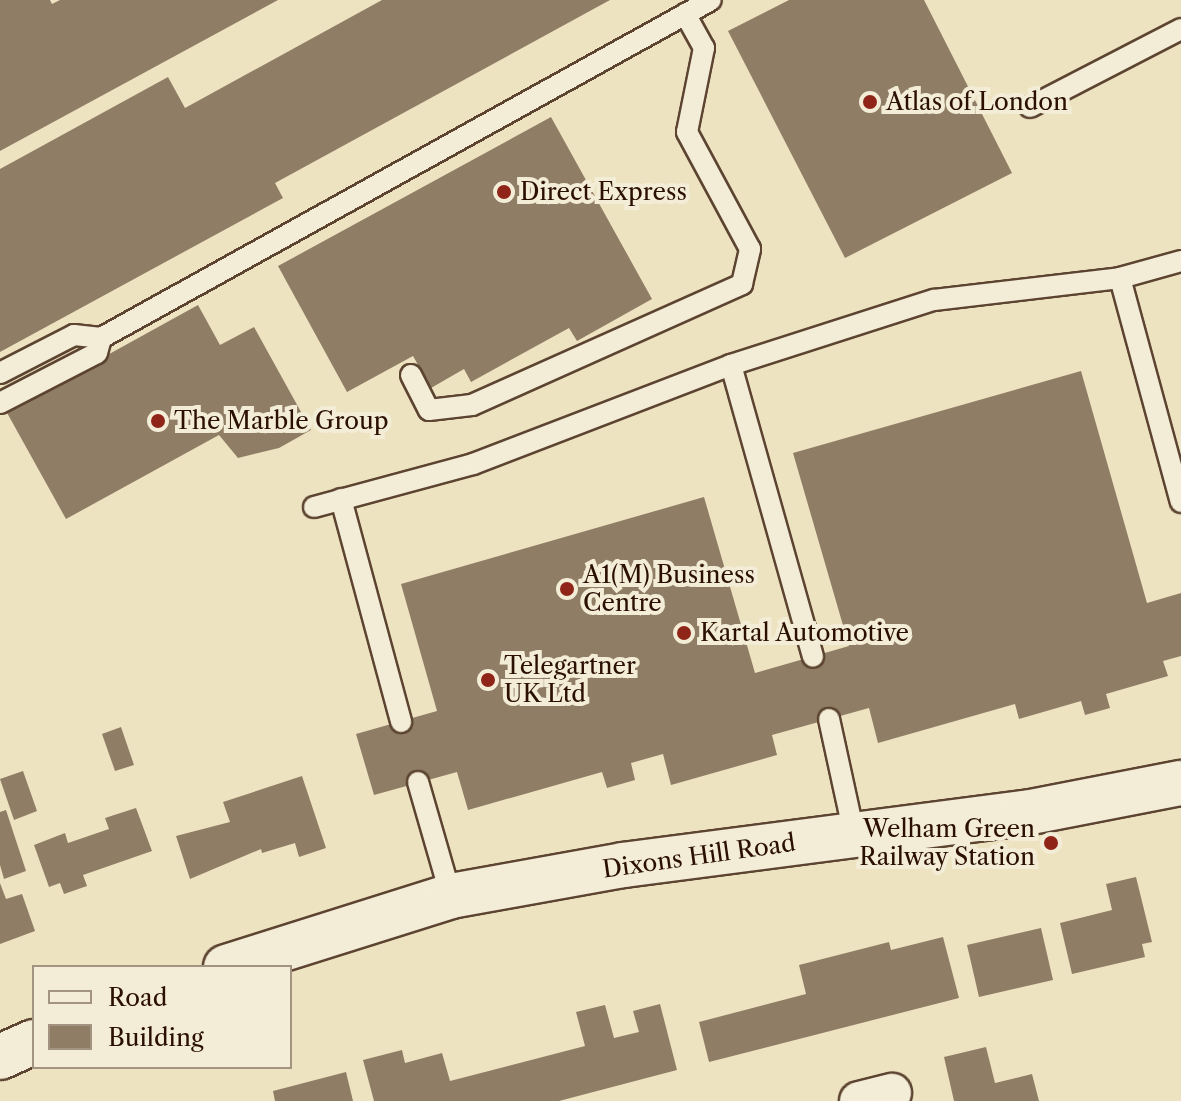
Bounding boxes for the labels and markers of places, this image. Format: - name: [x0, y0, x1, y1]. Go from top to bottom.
- place label: Atlas of London: [886, 88, 1068, 116]
- marker: Atlas of London: [861, 93, 879, 111]
- place label: Direct Express: [520, 178, 687, 206]
- marker: Direct Express: [495, 183, 513, 201]
- place label: The Marble Group: [174, 407, 389, 435]
- marker: The Marble Group: [149, 412, 167, 430]
- place label: A1(M) Business Centre: [583, 561, 755, 617]
- marker: A1(M) Business Centre: [558, 580, 576, 598]
- place label: Kartal Automotive: [700, 619, 910, 647]
- marker: Kartal Automotive: [675, 624, 693, 642]
- place label: Telegartner UK Ltd: [504, 652, 636, 708]
- marker: Telegartner UK Ltd: [479, 671, 497, 689]
- place label: Welham Green Railway Station: [859, 815, 1035, 871]
- marker: Welham Green Railway Station: [1042, 834, 1060, 852]

